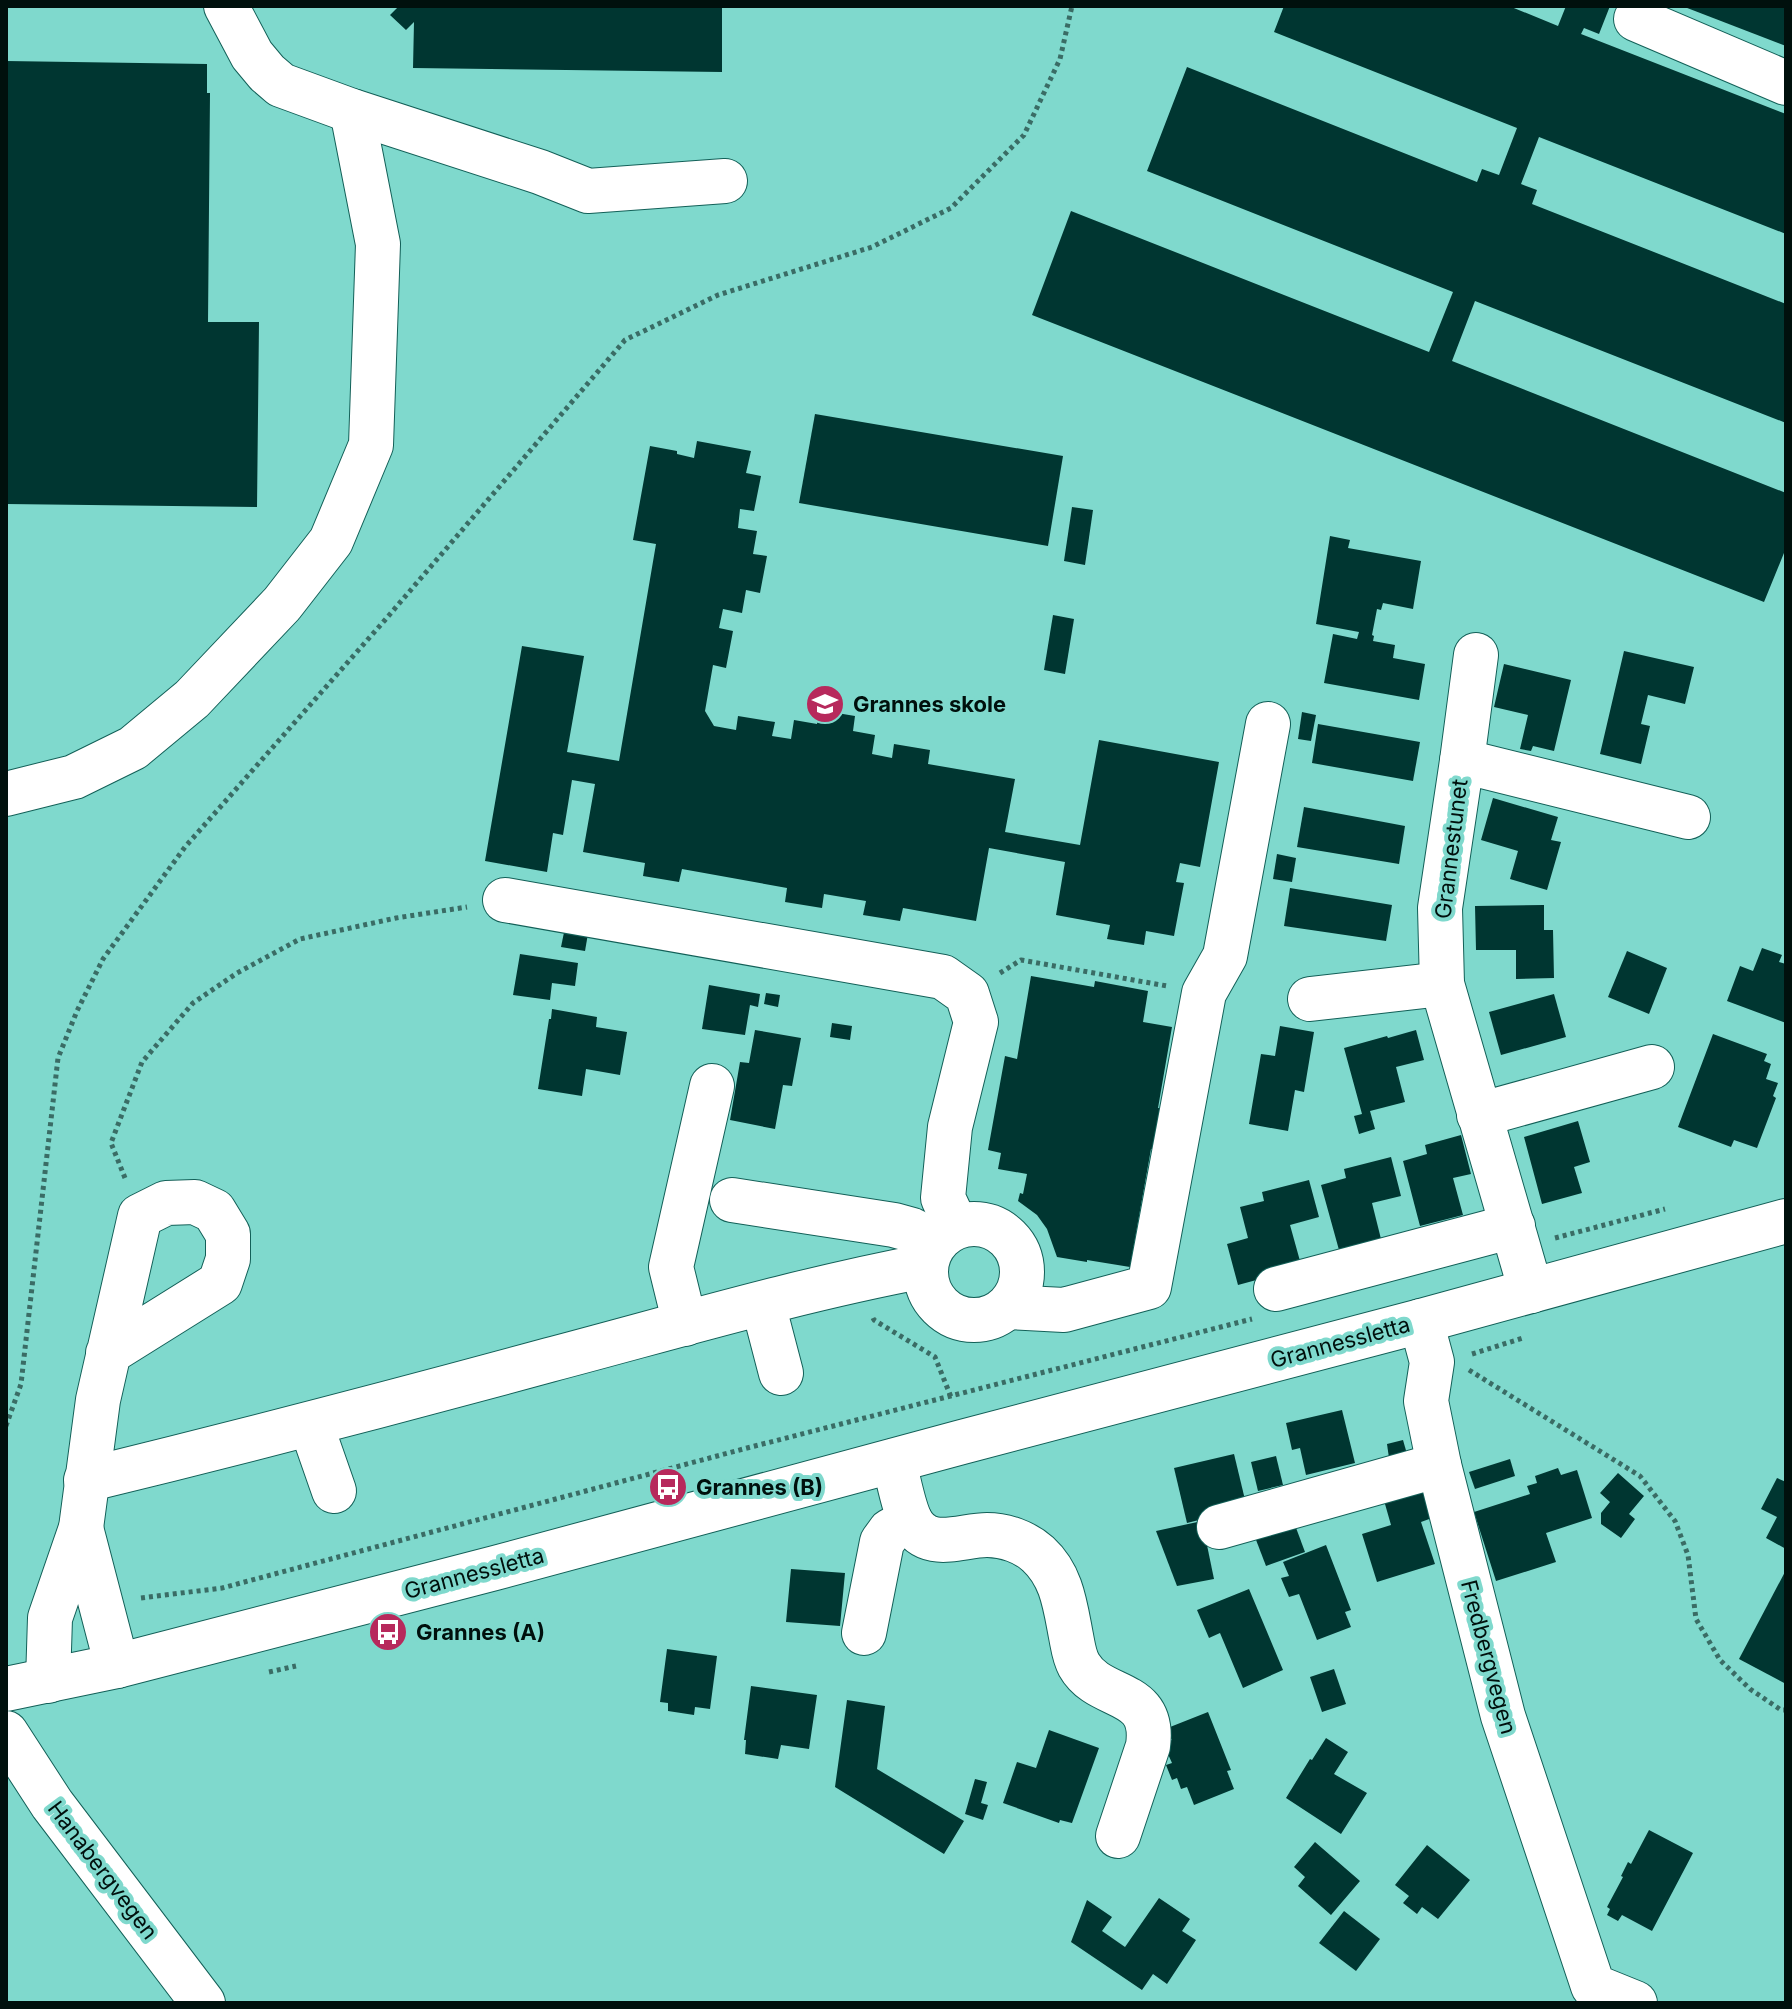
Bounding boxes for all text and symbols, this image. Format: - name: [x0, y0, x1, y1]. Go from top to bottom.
- school or university icon: Grannes skole: [804, 683, 846, 725]
- place label: Grannes skole: [853, 691, 1006, 717]
- street label: Grannestunet: [1430, 778, 1472, 920]
- street label: Grannessletta: [1267, 1311, 1413, 1373]
- bus stop icon: Grannes (B): [647, 1466, 689, 1508]
- place label: Grannes (B): [696, 1474, 823, 1500]
- street label: Grannessletta: [401, 1542, 547, 1604]
- street label: Fredbergvegen: [1456, 1577, 1522, 1737]
- bus stop icon: Grannes (A): [367, 1611, 409, 1653]
- place label: Grannes (A): [416, 1619, 545, 1645]
- street label: Hanabergvegen: [43, 1796, 163, 1944]

